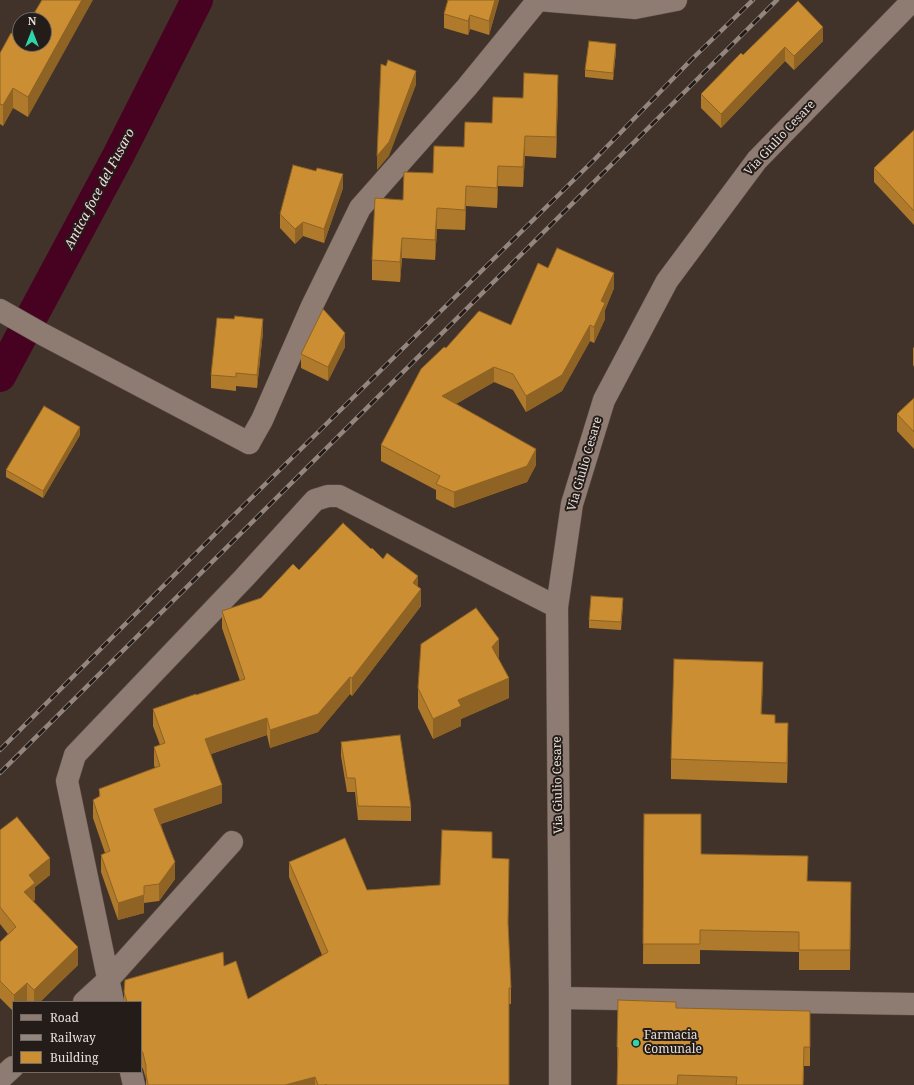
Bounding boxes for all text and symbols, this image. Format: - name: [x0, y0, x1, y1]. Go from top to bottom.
- north arrow: [12, 12, 52, 52]
- text: N: [28, 13, 36, 28]
- street label: Via Giulio Cesare: [741, 97, 819, 179]
- water label: Antica foce del Fusaro: [62, 126, 138, 252]
- street label: Via Giulio Cesare: [565, 415, 605, 513]
- street label: Via Giulio Cesare: [550, 736, 566, 834]
- legend: [12, 1001, 142, 1073]
- text: Road: [50, 1009, 79, 1026]
- text: Railway: [50, 1029, 96, 1046]
- place label: Farmacia Comunale: [644, 1029, 702, 1057]
- marker: Farmacia Comunale: [631, 1038, 641, 1048]
- text: Building: [50, 1049, 98, 1066]

